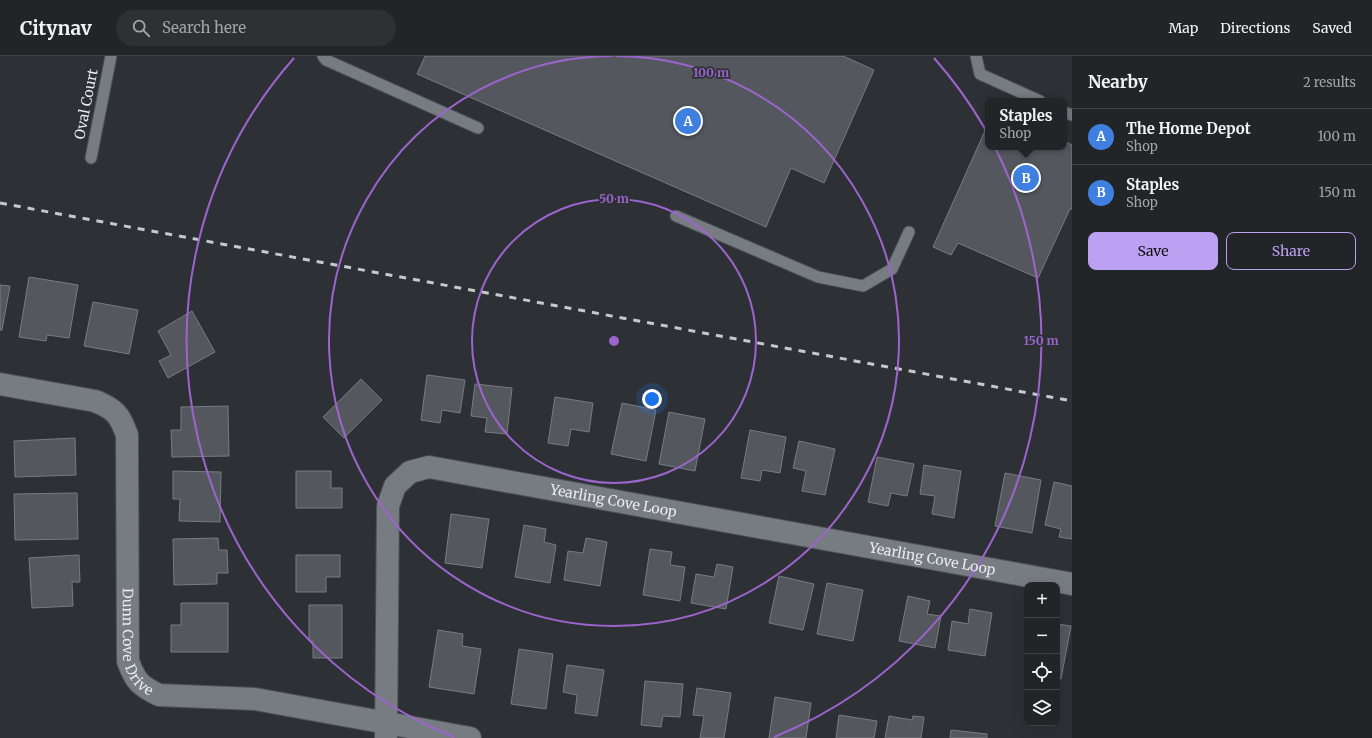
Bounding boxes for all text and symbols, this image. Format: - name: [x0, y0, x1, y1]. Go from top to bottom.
- search box: [116, 10, 396, 46]
- text: Citynav: [20, 16, 92, 40]
- icon: search: [130, 17, 152, 39]
- text: Search here: [162, 18, 246, 37]
- text: Map: [1168, 19, 1198, 37]
- text: Directions: [1220, 19, 1290, 37]
- text: Saved: [1312, 19, 1352, 37]
- text: 100 m: [693, 65, 729, 80]
- street label: Oval Court: [70, 67, 102, 141]
- text: Nearby: [1088, 71, 1148, 93]
- text: 2 results: [1303, 74, 1356, 91]
- popup: [985, 98, 1067, 150]
- pin: A: [675, 106, 701, 136]
- text: Staples: [999, 106, 1053, 125]
- text: The Home Depot: [1126, 119, 1251, 138]
- text: Shop: [999, 125, 1031, 142]
- text: A: [1096, 128, 1106, 145]
- text: 100 m: [1318, 128, 1356, 145]
- text: Shop: [1126, 138, 1158, 155]
- pin: B: [1013, 163, 1039, 193]
- text: Staples: [1126, 175, 1179, 194]
- text: B: [1096, 184, 1106, 201]
- text: 150 m: [1319, 184, 1356, 201]
- text: 50 m: [599, 191, 629, 206]
- text: Shop: [1126, 194, 1158, 211]
- button: Save: [1088, 232, 1218, 270]
- button: Share: [1226, 232, 1356, 270]
- text: 150 m: [1024, 333, 1059, 348]
- centre of rings: [607, 334, 621, 348]
- your location: [642, 389, 662, 409]
- street label: Yearling Cove Loop: [548, 480, 679, 521]
- street label: Yearling Cove Loop: [867, 538, 997, 579]
- map controls: [1024, 582, 1060, 726]
- button: +: [1024, 582, 1060, 618]
- street label: Dunn Cove Drive: [119, 588, 157, 699]
- button: −: [1024, 618, 1060, 654]
- button: locate: [1024, 654, 1060, 690]
- button: layers: [1024, 690, 1060, 726]

